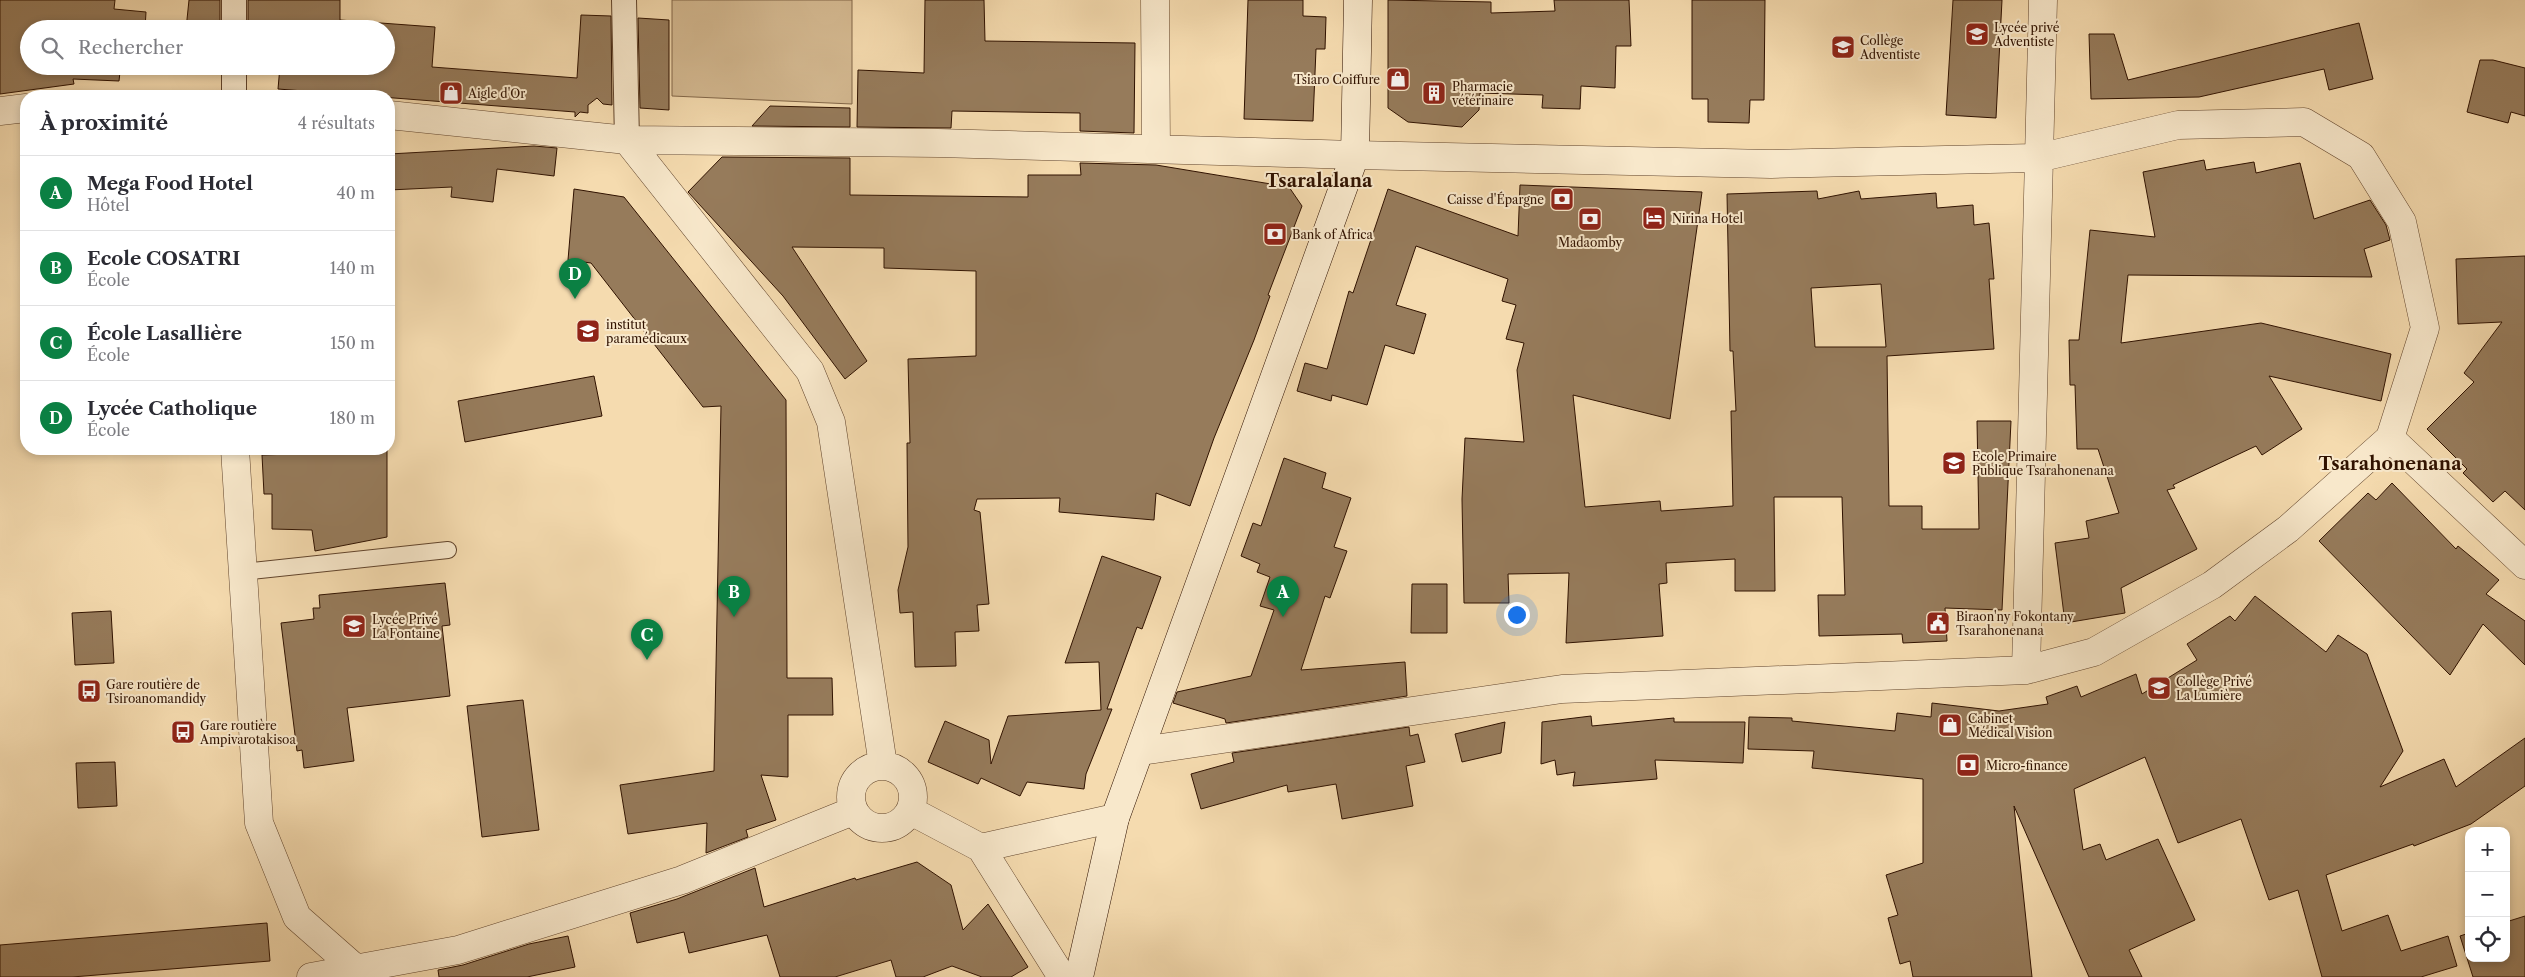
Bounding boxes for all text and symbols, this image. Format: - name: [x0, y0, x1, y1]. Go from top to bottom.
- search box: [20, 20, 395, 75]
- place label: Lycée privé Adventiste: [1993, 20, 2060, 49]
- school or university icon: Lycée privé Adventiste: [1964, 21, 1990, 47]
- place label: Collège Adventiste: [1859, 33, 1921, 62]
- icon: search: [38, 34, 66, 62]
- school or university icon: Collège Adventiste: [1830, 34, 1856, 60]
- text: Rechercher: [78, 36, 183, 59]
- shop icon: Tsiaro Coiffure: [1385, 66, 1411, 92]
- place label: Tsiaro Coiffure: [1294, 72, 1380, 87]
- place label: Pharmacie vétérinaire: [1451, 79, 1514, 108]
- shop icon: Aigle d'Or: [438, 80, 464, 106]
- building icon: Pharmacie vétérinaire: [1421, 80, 1447, 106]
- place label: Aigle d'Or: [467, 86, 525, 101]
- text: À proximité: [40, 110, 168, 135]
- text: 4 résultats: [298, 113, 375, 133]
- district label: Tsaralalana: [1265, 170, 1373, 192]
- text: Mega Food Hotel: [87, 172, 253, 195]
- text: A: [50, 183, 62, 203]
- text: 40 m: [336, 183, 375, 203]
- bank icon: Caisse d'Épargne: [1549, 186, 1575, 212]
- place label: Caisse d'Épargne: [1447, 191, 1544, 207]
- text: Hôtel: [87, 195, 130, 215]
- hotel icon: Nirina Hotel: [1641, 205, 1667, 231]
- bank icon: Madaomby: [1577, 206, 1603, 232]
- place label: Nirina Hotel: [1672, 211, 1743, 226]
- bank icon: Bank of Africa: [1262, 221, 1288, 247]
- place label: Bank of Africa: [1292, 227, 1374, 242]
- place label: Madaomby: [1558, 235, 1622, 250]
- text: Ecole COSATRI: [87, 247, 240, 270]
- text: B: [50, 258, 62, 278]
- text: 140 m: [330, 258, 375, 278]
- pin: D: [559, 258, 591, 299]
- text: École: [87, 270, 130, 290]
- place label: institut paramédicaux: [606, 317, 687, 346]
- school or university icon: institut paramédicaux: [575, 318, 601, 344]
- text: École Lasallière: [87, 322, 242, 345]
- text: C: [50, 333, 62, 353]
- text: 150 m: [330, 333, 375, 353]
- text: École: [87, 345, 130, 365]
- text: Lycée Catholique: [87, 397, 257, 420]
- text: D: [49, 408, 63, 428]
- text: 180 m: [329, 408, 375, 428]
- text: École: [87, 420, 130, 440]
- place label: Ecole Primaire Publique Tsarahonenana: [1972, 449, 2114, 478]
- school or university icon: Ecole Primaire Publique Tsarahonenana: [1941, 450, 1967, 476]
- district label: Tsarahonenana: [2318, 453, 2462, 475]
- pin: B: [718, 576, 750, 617]
- pin: A: [1267, 576, 1299, 617]
- your location: [1504, 602, 1530, 628]
- place label: Biraon'ny Fokontany Tsarahonenana: [1956, 609, 2074, 638]
- public building icon: Biraon'ny Fokontany Tsarahonenana: [1925, 610, 1951, 636]
- place label: Lycée Privé La Fontaine: [372, 612, 440, 641]
- school or university icon: Lycée Privé La Fontaine: [341, 613, 367, 639]
- pin: C: [631, 619, 663, 660]
- place label: Collège Privé La Lumière: [2176, 674, 2252, 703]
- school or university icon: Collège Privé La Lumière: [2146, 675, 2172, 701]
- place label: Gare routière de Tsiroanomandidy: [106, 677, 207, 706]
- bus stop icon: Gare routière de Tsiroanomandidy: [76, 678, 102, 704]
- place label: Cabinet Médical Vision: [1968, 711, 2053, 740]
- shop icon: Cabinet Médical Vision: [1937, 712, 1963, 738]
- place label: Gare routière Ampivarotakisoa: [199, 718, 296, 747]
- bus stop icon: Gare routière Ampivarotakisoa: [170, 719, 196, 745]
- bank icon: Micro-finance: [1955, 752, 1981, 778]
- place label: Micro-finance: [1986, 758, 2068, 773]
- map controls: [2465, 827, 2510, 962]
- button: +: [2465, 827, 2510, 872]
- button: −: [2465, 872, 2510, 917]
- button: locate: [2465, 917, 2510, 962]

